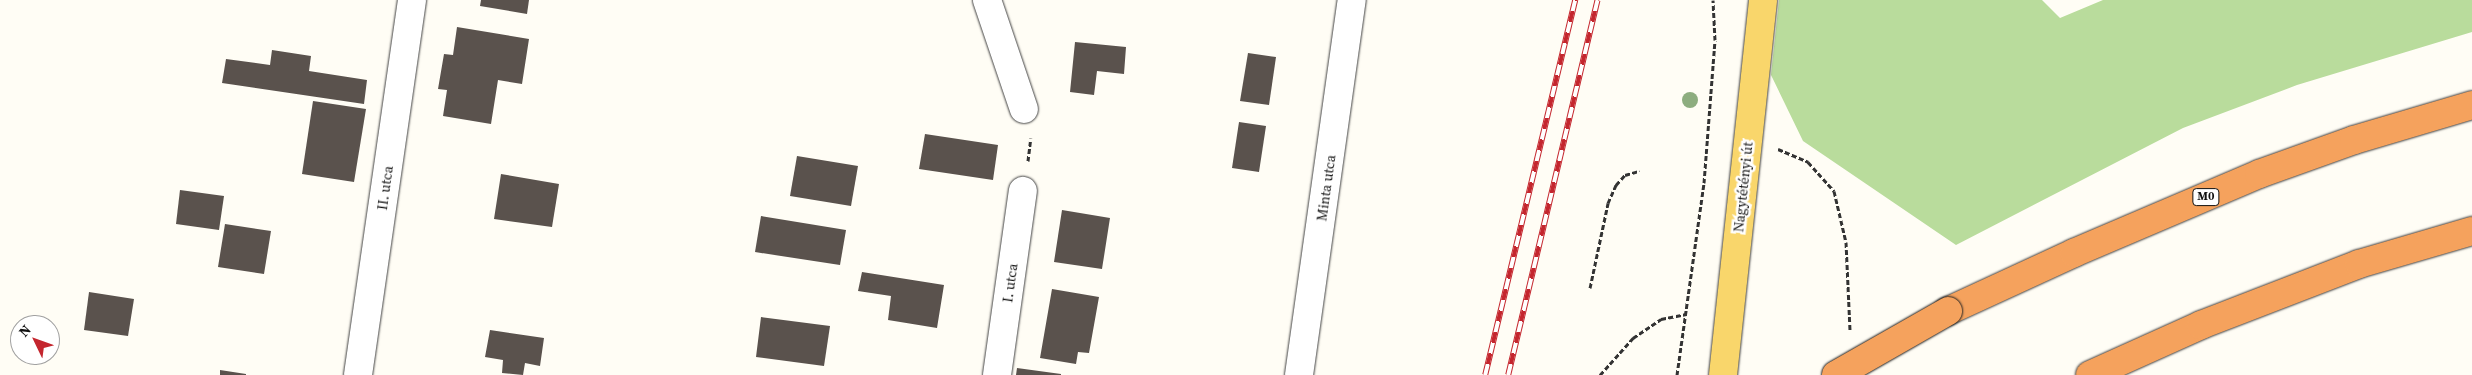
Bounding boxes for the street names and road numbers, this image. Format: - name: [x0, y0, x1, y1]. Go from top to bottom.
- street label: Nagytétényi út: [1730, 141, 1756, 233]
- street label: Minta utca: [1313, 154, 1339, 222]
- street label: II. utca: [374, 165, 396, 211]
- road number: M0: [2192, 188, 2220, 206]
- street label: I. utca: [999, 262, 1021, 304]

